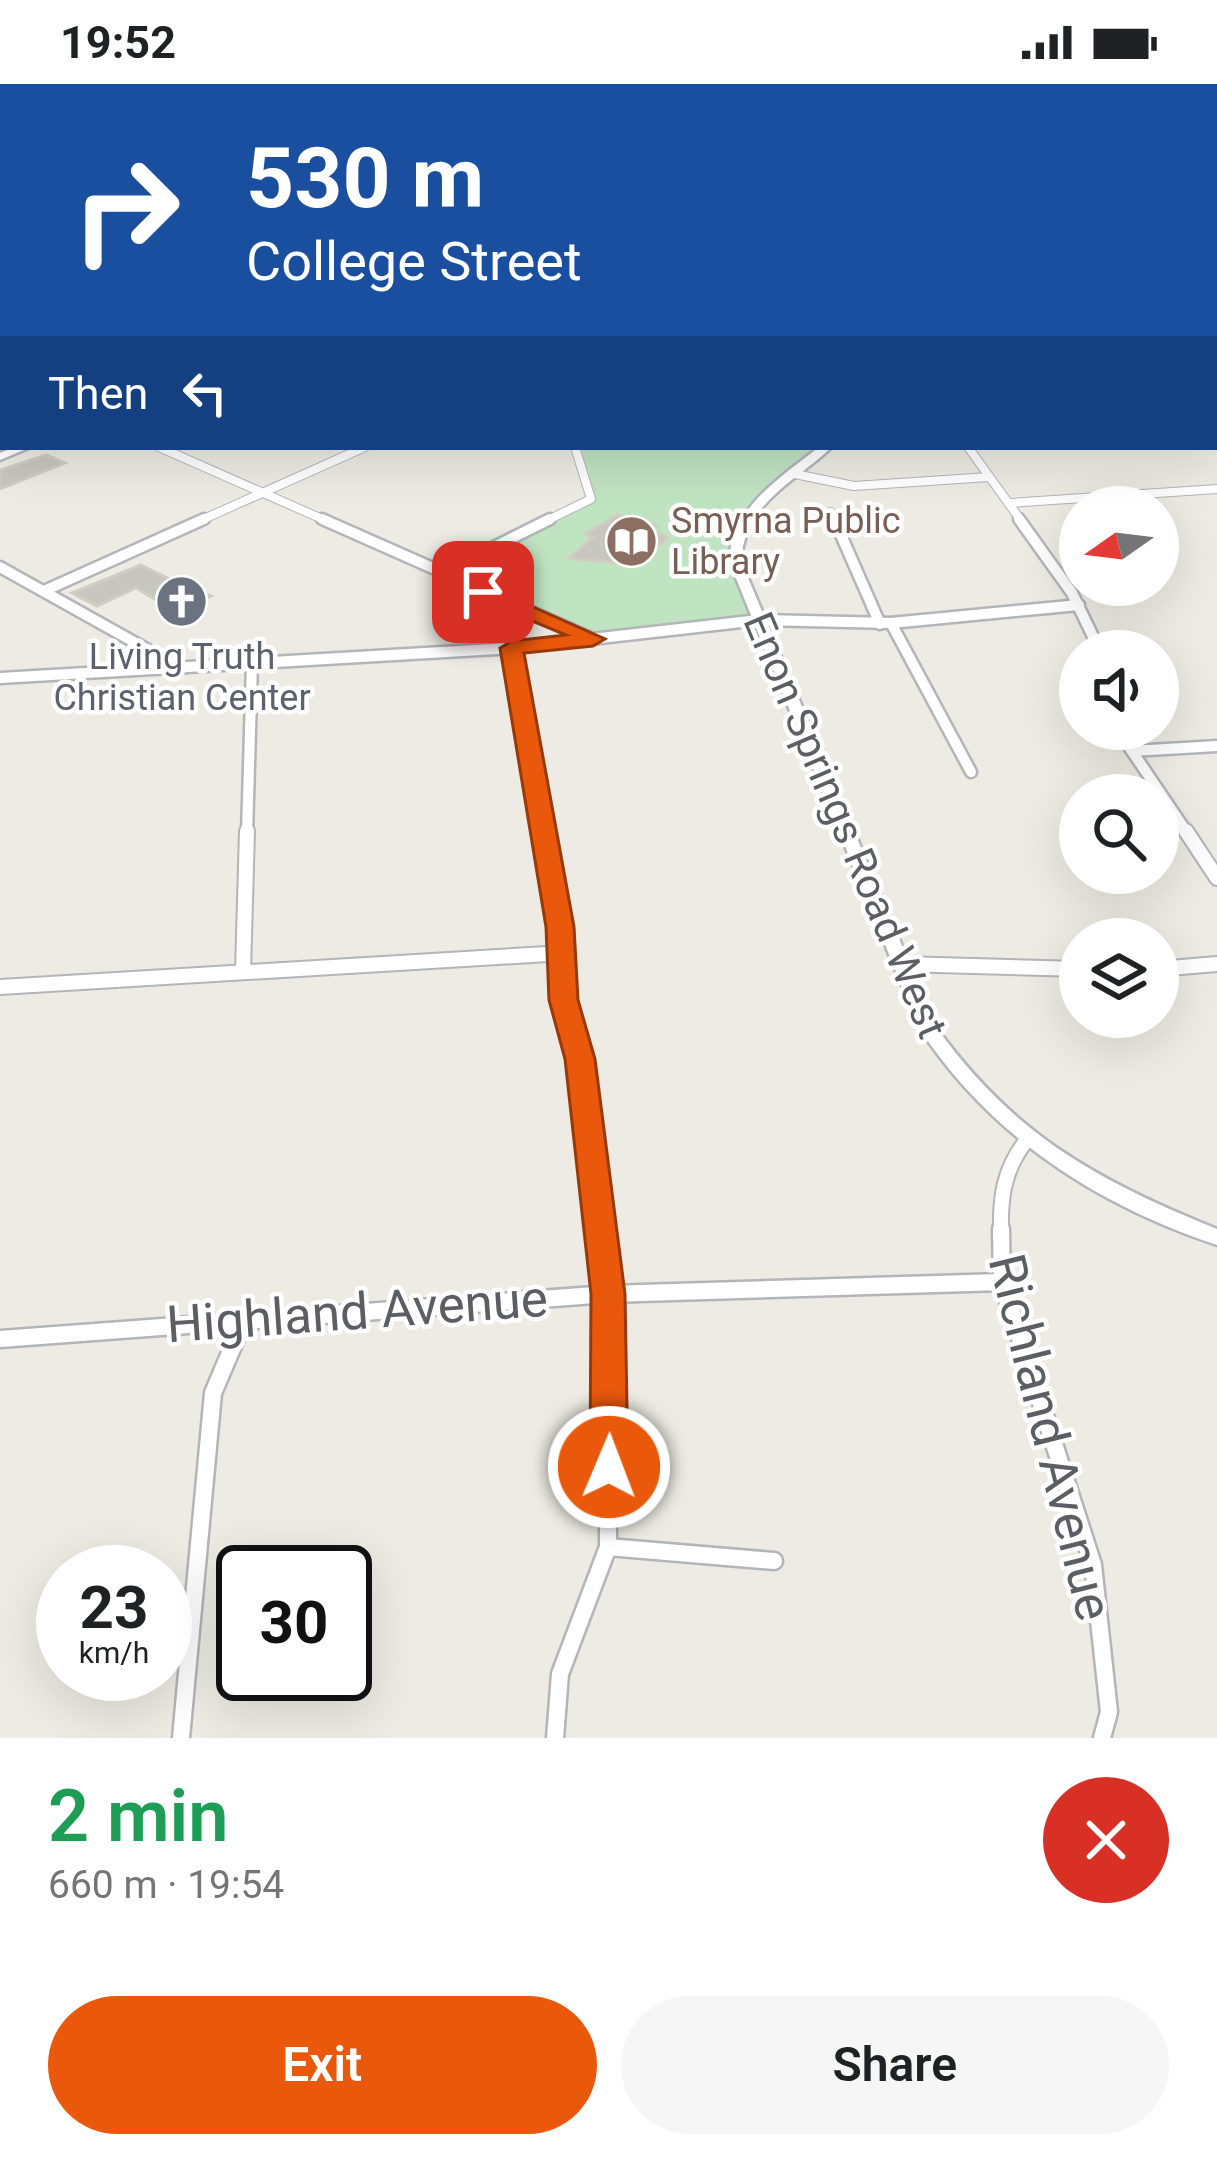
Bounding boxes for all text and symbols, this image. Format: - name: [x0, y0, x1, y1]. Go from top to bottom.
- text: 19:52: [60, 16, 176, 69]
- text: 530 m: [246, 129, 484, 228]
- icon: right: [48, 132, 204, 288]
- text: College Street: [246, 230, 582, 293]
- icon: left: [172, 360, 238, 426]
- text: Then: [48, 367, 148, 420]
- north arrow: [1059, 486, 1179, 606]
- map controls: [1059, 486, 1179, 1038]
- place label: Smyrna Public Library: [671, 500, 901, 583]
- library icon: Smyrna Public Library: [604, 513, 660, 569]
- pin: [432, 541, 534, 643]
- icon: arrive: [450, 559, 516, 625]
- church icon: Living Truth Christian Center: [154, 573, 210, 629]
- street label: Enon Springs Road West: [734, 605, 957, 1045]
- button: sound: [1059, 630, 1179, 750]
- place label: Living Truth Christian Center: [53, 636, 311, 719]
- button: search: [1059, 774, 1179, 894]
- button: layers: [1059, 918, 1179, 1038]
- street label: Richland Avenue: [977, 1248, 1125, 1626]
- street label: Highland Avenue: [164, 1269, 550, 1354]
- position arrow: [546, 1404, 672, 1530]
- speed limit sign: 30: [216, 1545, 372, 1701]
- text: 23: [80, 1572, 148, 1643]
- text: km/h: [79, 1635, 149, 1670]
- text: 2 min: [48, 1774, 229, 1859]
- button: close: [1043, 1777, 1169, 1903]
- text: 660 m · 19:54: [48, 1862, 284, 1908]
- button: Exit: [48, 1996, 597, 2134]
- button: Share: [621, 1996, 1169, 2134]

